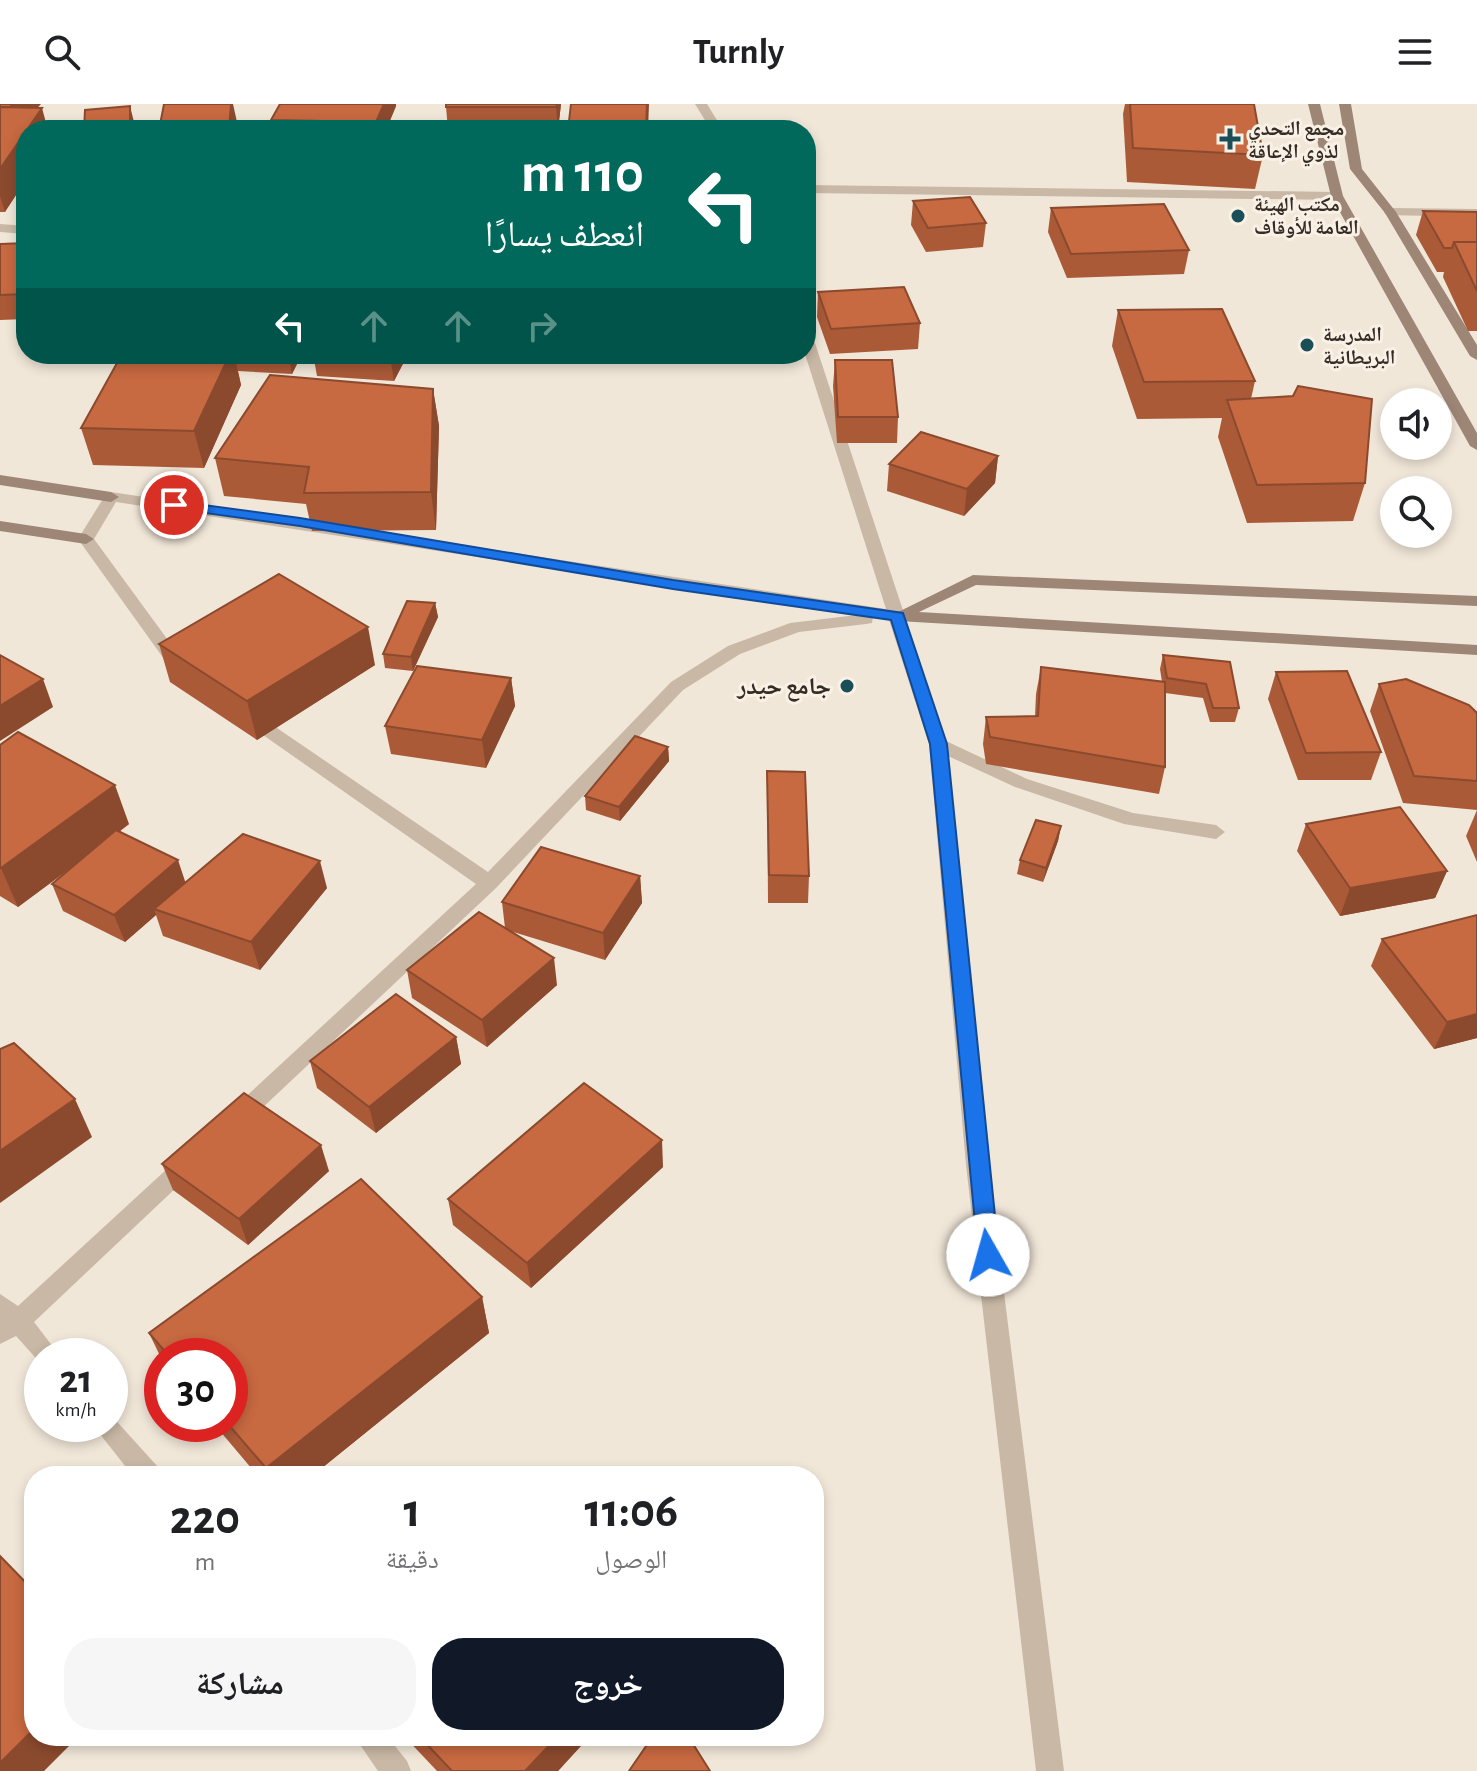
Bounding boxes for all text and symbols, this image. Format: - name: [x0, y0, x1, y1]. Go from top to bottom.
- icon: search: [40, 30, 84, 74]
- icon: menu: [1393, 30, 1437, 74]
- text: Turnly: [693, 34, 784, 70]
- place label: مجمع التحدي لذوي الإعاقة: [1248, 119, 1344, 167]
- marker: مجمع التحدي لذوي الإعاقة: [1219, 128, 1241, 150]
- text: 110 m: [521, 146, 644, 202]
- icon: left: [672, 152, 776, 256]
- place label: مكتب الهيئة العامة للأوقاف: [1254, 195, 1359, 238]
- marker: مكتب الهيئة العامة للأوقاف: [1229, 207, 1247, 225]
- text: انعطف يسارًا: [485, 217, 644, 253]
- icon: left: [268, 304, 312, 348]
- icon: ahead: [352, 304, 396, 348]
- icon: ahead: [436, 304, 480, 348]
- icon: right: [520, 304, 564, 348]
- place label: المدرسة البريطانية: [1323, 325, 1396, 369]
- marker: المدرسة البريطانية: [1298, 336, 1316, 354]
- map controls: [1380, 388, 1452, 548]
- button: sound: [1380, 388, 1452, 460]
- pin: [140, 471, 208, 539]
- button: search: [1380, 476, 1452, 548]
- icon: arrive: [152, 483, 196, 527]
- place label: جامع حيدر: [736, 675, 831, 702]
- marker: جامع حيدر: [838, 677, 856, 695]
- position arrow: [946, 1213, 1030, 1297]
- speed limit sign: 30: [144, 1338, 248, 1442]
- text: 21: [59, 1360, 93, 1400]
- text: km/h: [55, 1400, 97, 1420]
- text: 1: [404, 1488, 421, 1536]
- text: 11:06: [584, 1488, 678, 1536]
- text: 220: [170, 1495, 240, 1543]
- text: دقيقة: [386, 1547, 439, 1573]
- text: الوصول: [595, 1547, 667, 1573]
- text: m: [195, 1549, 215, 1575]
- button: مشاركة: [64, 1638, 416, 1730]
- button: خروج: [432, 1638, 784, 1730]

